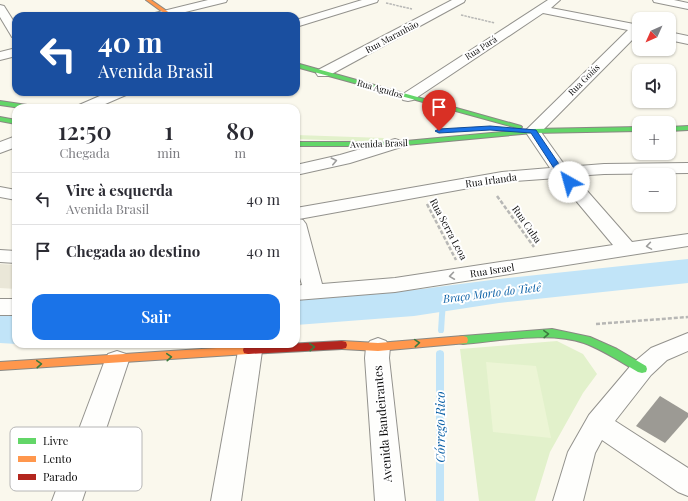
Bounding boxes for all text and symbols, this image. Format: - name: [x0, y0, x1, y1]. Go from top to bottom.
- north arrow: [632, 12, 676, 56]
- map controls: [632, 12, 676, 212]
- street label: Rua Maranhão: [363, 17, 420, 55]
- text: 40 m: [98, 23, 163, 60]
- icon: left: [32, 28, 84, 80]
- street label: Rua Pará: [462, 32, 499, 62]
- text: Avenida Brasil: [98, 59, 213, 83]
- street label: Rua Goiás: [565, 61, 602, 98]
- button: sound: [632, 64, 676, 108]
- street label: Rua Agudos: [356, 76, 405, 100]
- pin: [422, 90, 456, 131]
- icon: arrive: [428, 96, 450, 118]
- text: 12:50: [58, 114, 112, 146]
- text: 1: [164, 114, 173, 146]
- text: 80: [226, 114, 254, 146]
- button: +: [632, 116, 676, 160]
- street label: Avenida Brasil: [349, 136, 408, 150]
- text: Chegada: [59, 144, 110, 161]
- text: min: [157, 144, 180, 161]
- text: m: [234, 144, 246, 161]
- one-way arrow: [331, 158, 337, 166]
- position arrow: [548, 161, 590, 203]
- button: −: [632, 168, 676, 212]
- street label: Rua Irlanda: [464, 169, 518, 191]
- text: Vire à esquerda: [66, 180, 173, 200]
- icon: left: [32, 188, 54, 210]
- text: 40 m: [247, 189, 280, 209]
- street label: Rua Serra Leoa: [427, 196, 471, 262]
- text: Avenida Brasil: [66, 200, 149, 217]
- street label: Rua Cuba: [509, 202, 545, 246]
- icon: arrive: [32, 240, 54, 262]
- text: Chegada ao destino: [66, 241, 200, 261]
- text: 40 m: [247, 241, 280, 261]
- one-way arrow: [646, 241, 653, 250]
- street label: Rua Israel: [469, 260, 515, 280]
- one-way arrow: [449, 271, 455, 280]
- water label: Braço Morto do Tietê: [441, 279, 543, 306]
- button: Sair: [32, 294, 280, 340]
- one-way arrow: [543, 329, 549, 338]
- one-way arrow: [414, 339, 420, 348]
- one-way arrow: [309, 342, 315, 351]
- one-way arrow: [166, 352, 172, 361]
- one-way arrow: [36, 360, 42, 369]
- street label: Avenida Bandeirantes: [369, 365, 395, 484]
- water label: Córrego Rico: [431, 391, 448, 463]
- legend: [10, 427, 142, 491]
- text: Livre: [43, 433, 69, 448]
- text: Lento: [43, 451, 72, 466]
- text: Parado: [43, 469, 78, 484]

